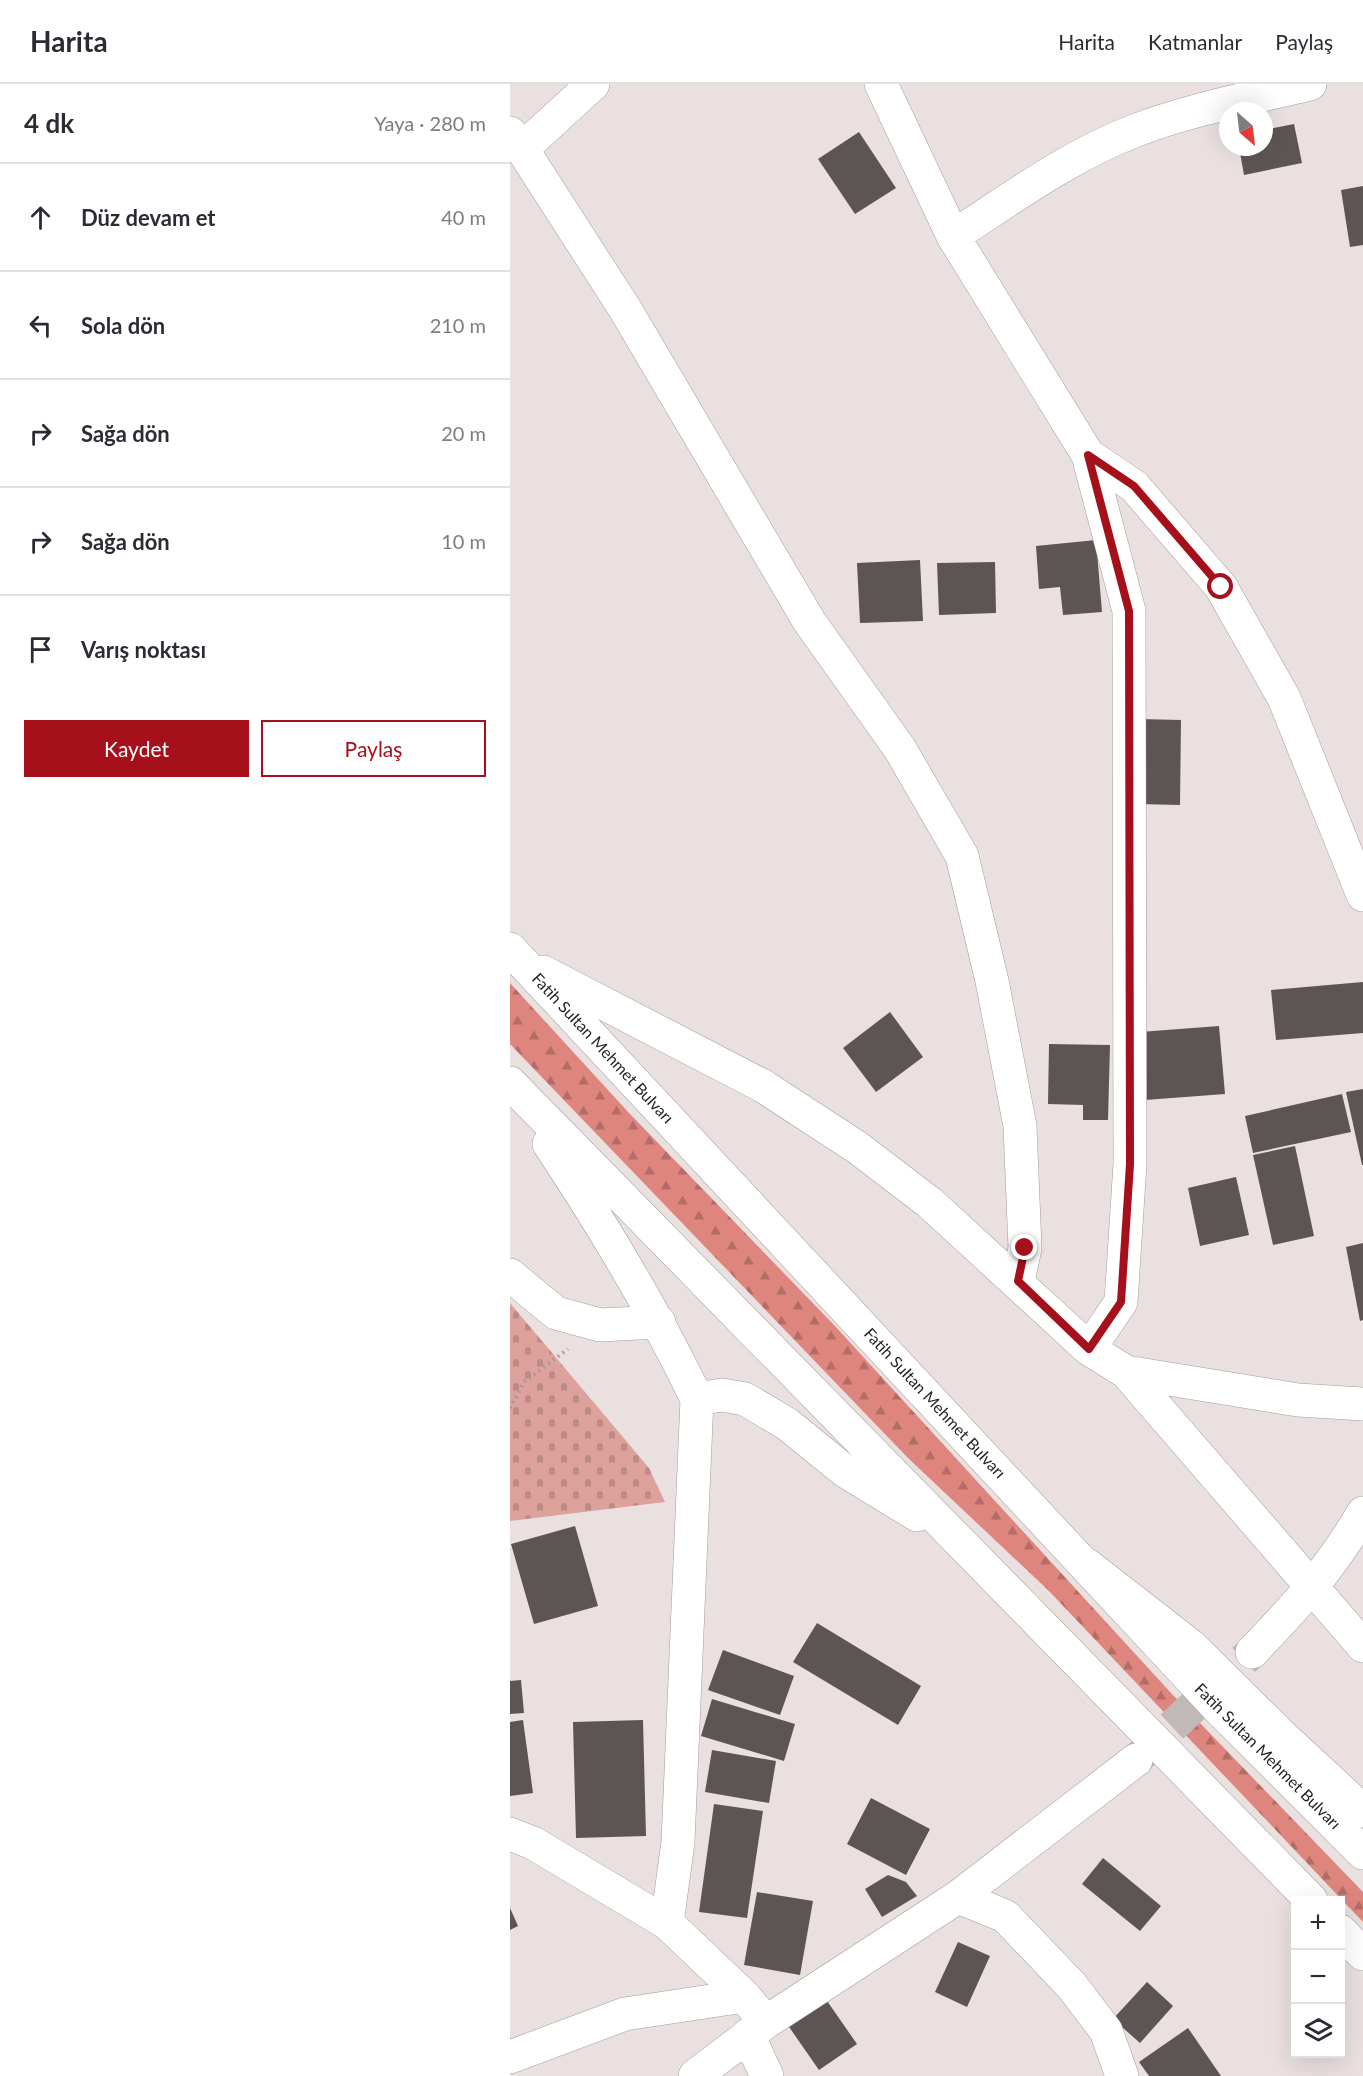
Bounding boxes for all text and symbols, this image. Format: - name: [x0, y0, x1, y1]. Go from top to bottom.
- text: Harita: [30, 24, 108, 58]
- text: Harita: [1058, 29, 1115, 54]
- text: Katmanlar: [1148, 29, 1242, 54]
- text: Paylaş: [1275, 29, 1333, 54]
- north arrow: [1219, 102, 1273, 156]
- text: 4 dk: [24, 107, 74, 139]
- text: Yaya · 280 m: [374, 111, 486, 135]
- icon: ahead: [24, 201, 57, 234]
- text: Düz devam et: [81, 204, 216, 231]
- text: 40 m: [441, 205, 486, 229]
- icon: left: [24, 309, 57, 342]
- text: Sola dön: [81, 312, 165, 339]
- text: 210 m: [430, 313, 486, 337]
- icon: right: [24, 417, 57, 450]
- text: Sağa dön: [81, 420, 170, 447]
- text: 20 m: [441, 421, 486, 445]
- icon: right: [24, 525, 57, 558]
- text: Sağa dön: [81, 528, 170, 555]
- text: 10 m: [441, 529, 486, 553]
- route start: [1207, 573, 1233, 599]
- icon: arrive: [24, 633, 57, 666]
- text: Varış noktası: [81, 636, 206, 663]
- button: Kaydet: [24, 720, 249, 777]
- button: Paylaş: [261, 720, 486, 777]
- street label: Fatih Sultan Mehmet Bulvarı: [529, 969, 678, 1127]
- route end: [1011, 1234, 1037, 1260]
- street label: Fatih Sultan Mehmet Bulvarı: [861, 1324, 1010, 1482]
- street label: Fatih Sultan Mehmet Bulvarı: [1191, 1679, 1345, 1833]
- map controls: [1291, 1896, 1345, 2058]
- button: +: [1291, 1896, 1345, 1950]
- button: −: [1291, 1950, 1345, 2004]
- button: layers: [1291, 2004, 1345, 2058]

